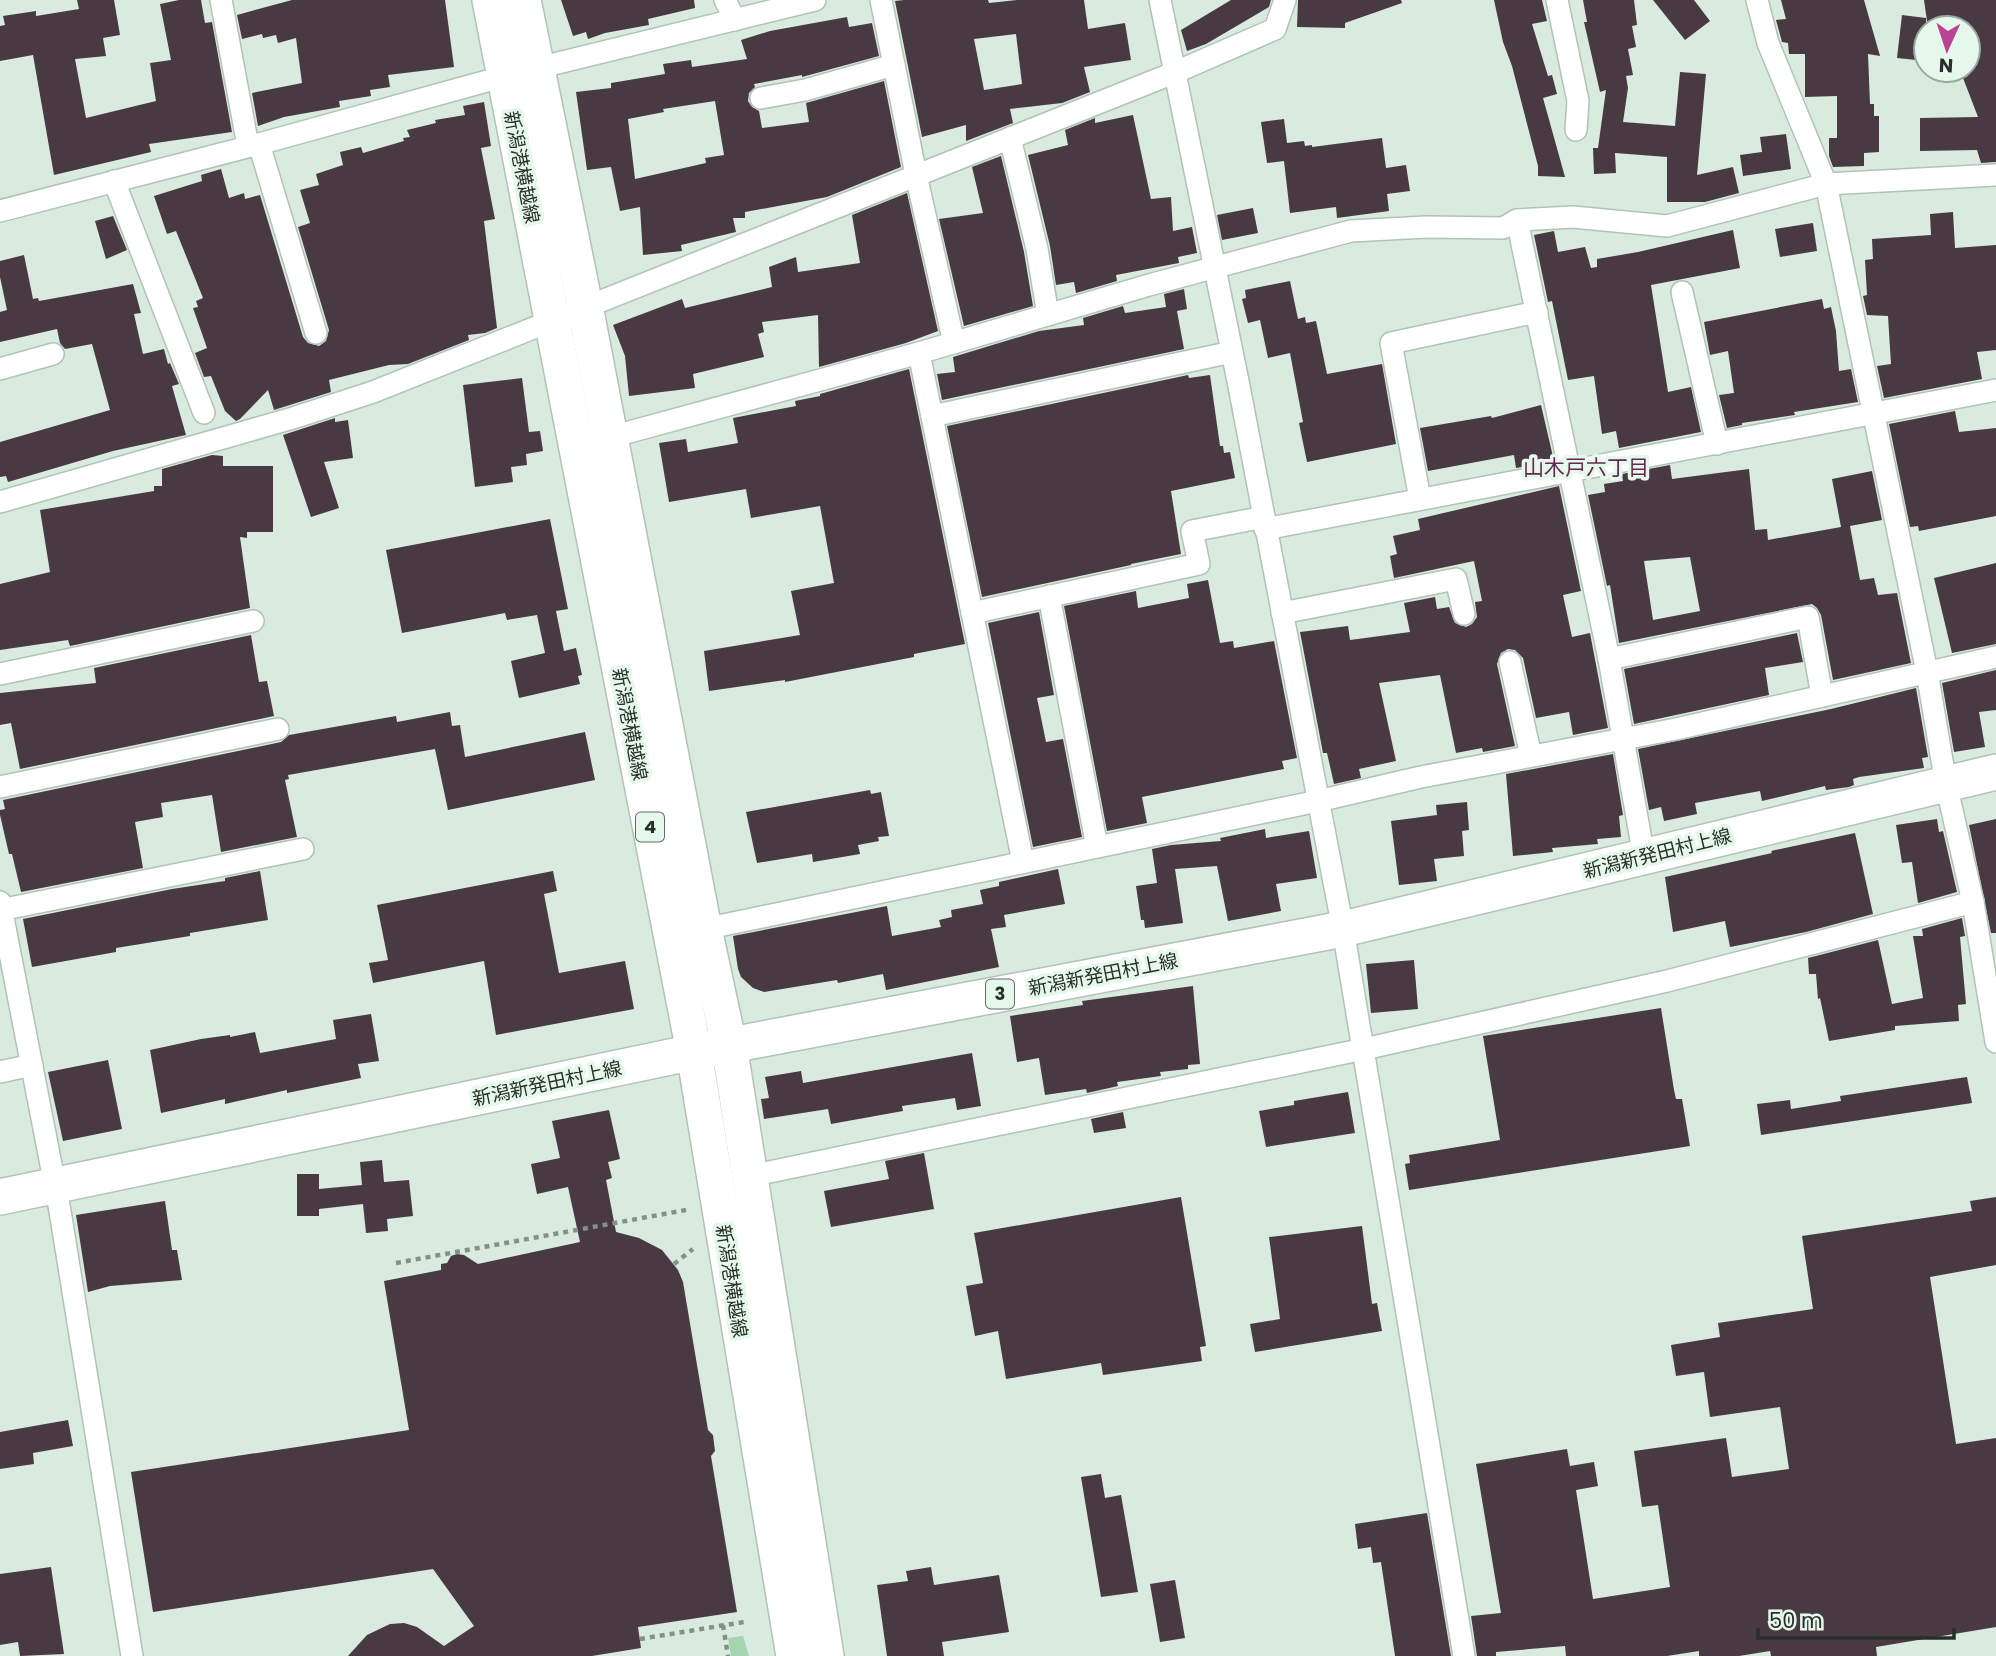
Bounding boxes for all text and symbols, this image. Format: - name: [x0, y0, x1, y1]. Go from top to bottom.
- north arrow: [1912, 14, 1982, 84]
- text: N: [1938, 52, 1954, 79]
- street label: 新潟港横越線: [497, 109, 546, 226]
- district label: 山木戸六丁目: [1523, 453, 1649, 482]
- street label: 新潟港横越線: [605, 666, 654, 783]
- road number: 4: [636, 812, 664, 842]
- street label: 新潟新発田村上線: [1580, 822, 1734, 885]
- street label: 新潟新発田村上線: [1026, 947, 1180, 1002]
- road number: 3: [986, 979, 1014, 1009]
- street label: 新潟新発田村上線: [470, 1054, 624, 1112]
- street label: 新潟港横越線: [709, 1223, 754, 1339]
- scale bar: [1758, 1596, 1954, 1640]
- text: 50 m: [1769, 1606, 1823, 1635]

